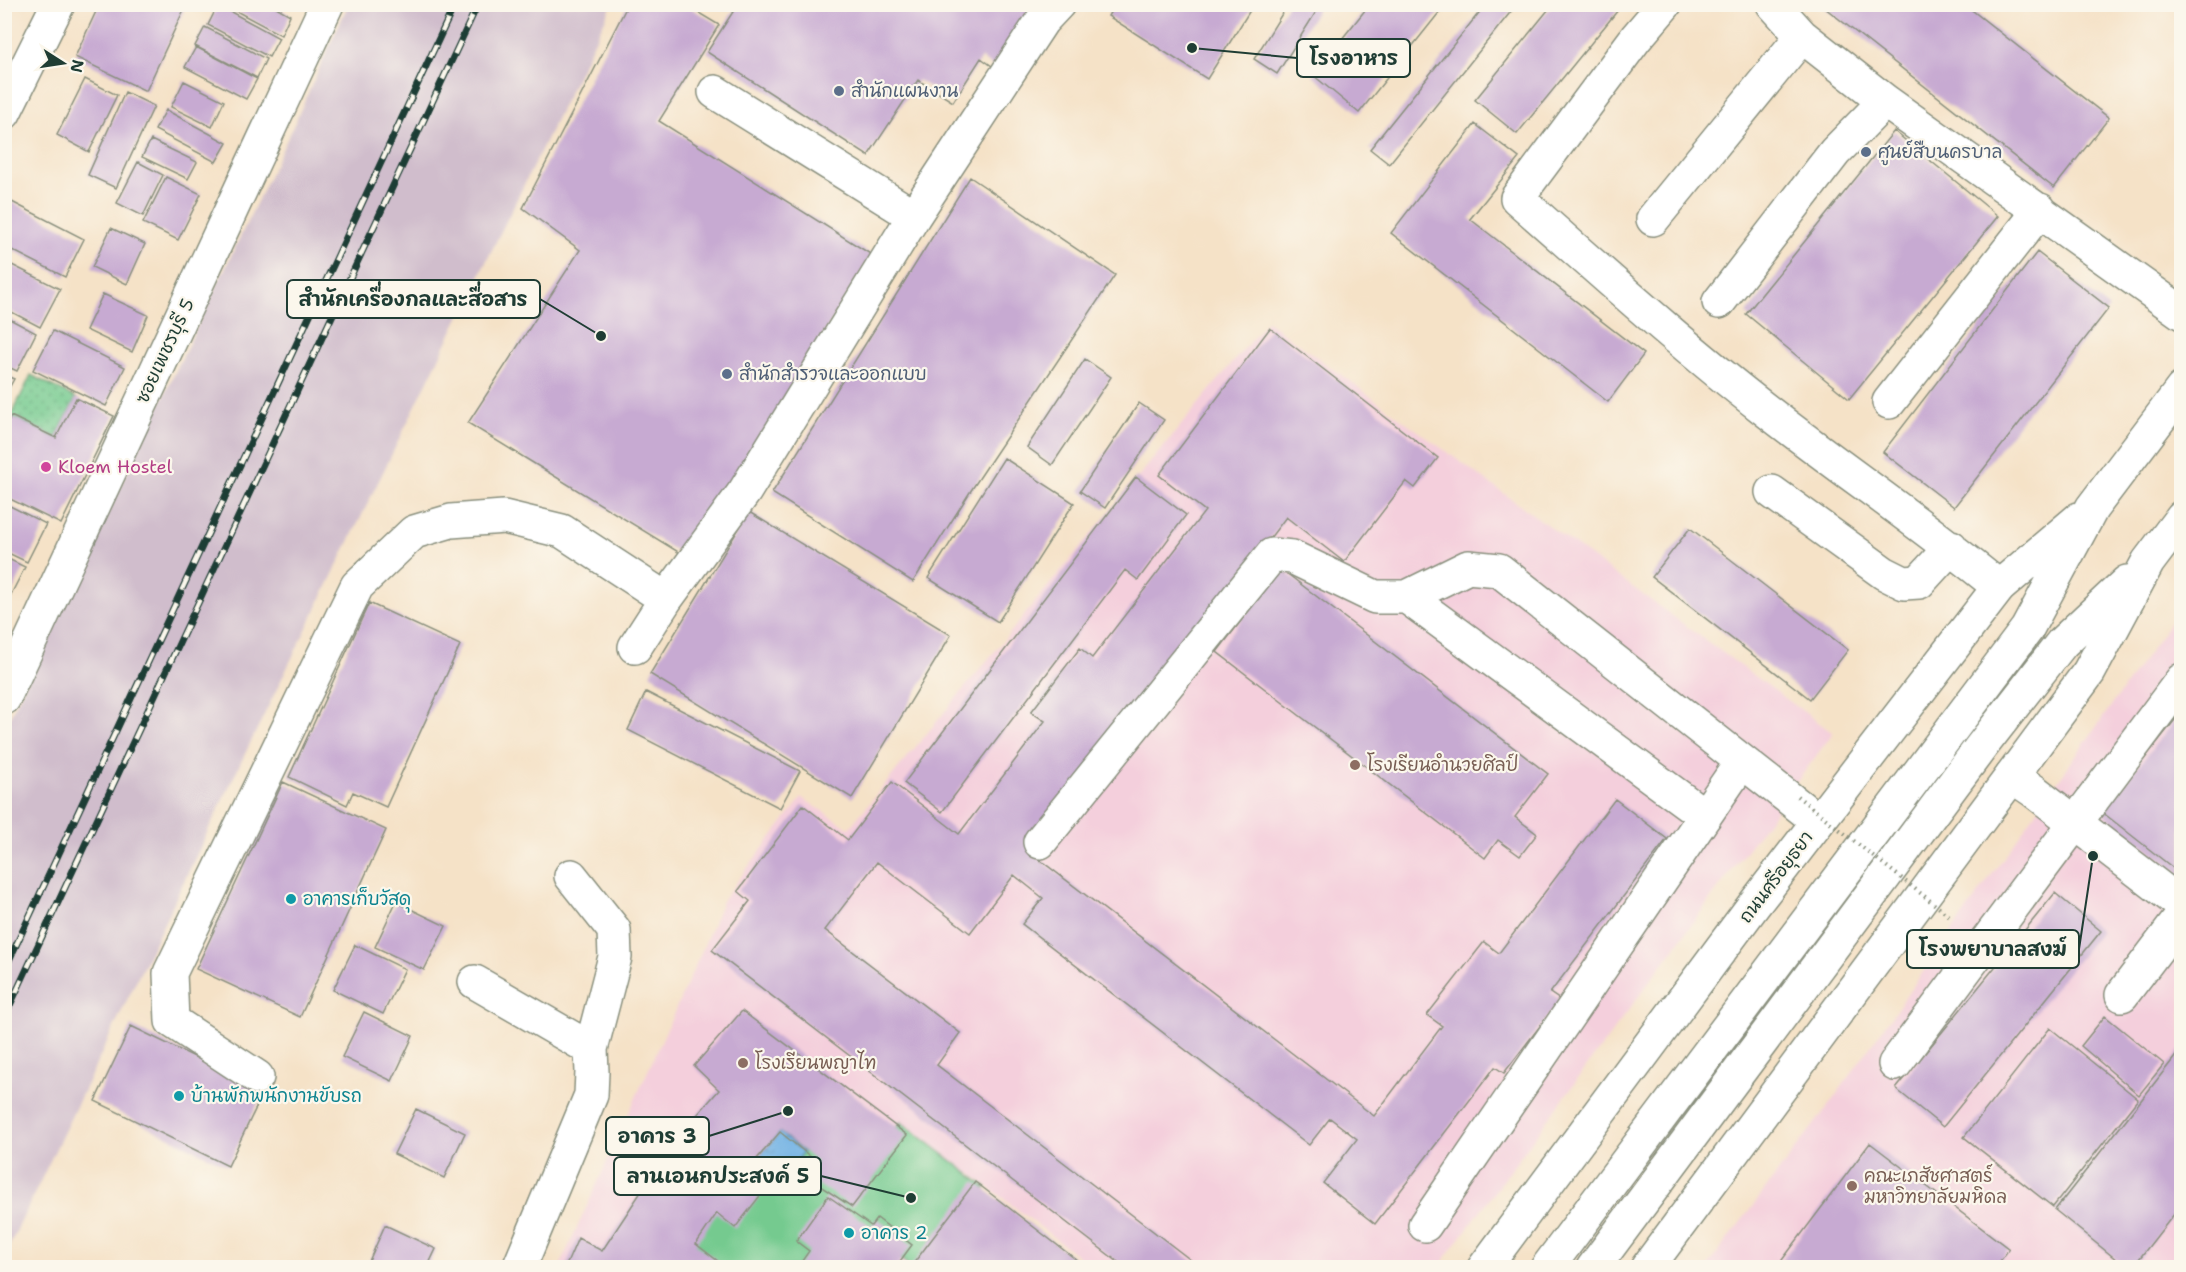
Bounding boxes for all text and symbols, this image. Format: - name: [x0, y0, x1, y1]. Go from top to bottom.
- north arrow: [33, 33, 93, 93]
- callout: โรงอาหาร: [1297, 39, 1410, 77]
- text: โรงอาหาร: [1309, 45, 1398, 71]
- text: N: [66, 58, 89, 74]
- place label: สำนักแผนงาน: [851, 79, 959, 103]
- marker: สำนักแผนงาน: [832, 84, 846, 98]
- place label: ศูนย์สืบนครบาล: [1878, 139, 2002, 166]
- marker: ศูนย์สืบนครบาล: [1859, 145, 1873, 159]
- callout: สำนักเครื่องกลและสื่อสาร: [287, 280, 540, 318]
- text: สำนักเครื่องกลและสื่อสาร: [299, 281, 528, 312]
- street label: ซอยเพชรบุรี 5: [130, 295, 202, 408]
- place label: สำนักสำรวจและออกแบบ: [739, 362, 927, 386]
- marker: สำนักสำรวจและออกแบบ: [720, 367, 734, 381]
- place label: Kloem Hostel: [58, 455, 173, 479]
- marker: Kloem Hostel: [39, 460, 53, 474]
- place label: โรงเรียนอำนวยศิลป์: [1367, 752, 1519, 777]
- marker: โรงเรียนอำนวยศิลป์: [1348, 758, 1362, 772]
- street label: ถนนศรีอยุธยา: [1734, 826, 1820, 929]
- place label: อาคารเก็บวัสดุ: [303, 886, 411, 913]
- marker: อาคารเก็บวัสดุ: [284, 892, 298, 906]
- callout: โรงพยาบาลสงฆ์: [1907, 930, 2079, 968]
- text: โรงพยาบาลสงฆ์: [1918, 936, 2067, 962]
- place label: โรงเรียนพญาไท: [755, 1050, 876, 1075]
- marker: โรงเรียนพญาไท: [736, 1056, 750, 1070]
- place label: บ้านพักพนักงานขับรถ: [191, 1084, 362, 1108]
- marker: บ้านพักพนักงานขับรถ: [172, 1089, 186, 1103]
- callout: อาคาร 3: [606, 1117, 709, 1155]
- text: อาคาร 3: [618, 1123, 696, 1149]
- callout: ลานเอนกประสงค์ 5: [614, 1157, 821, 1195]
- text: ลานเอนกประสงค์ 5: [627, 1163, 809, 1189]
- place label: คณะเภสัชศาสตร์ มหาวิทยาลัยมหิดล: [1864, 1163, 2007, 1209]
- marker: คณะเภสัชศาสตร์ มหาวิทยาลัยมหิดล: [1845, 1179, 1859, 1193]
- place label: อาคาร 2: [861, 1221, 928, 1245]
- marker: อาคาร 2: [842, 1226, 856, 1240]

